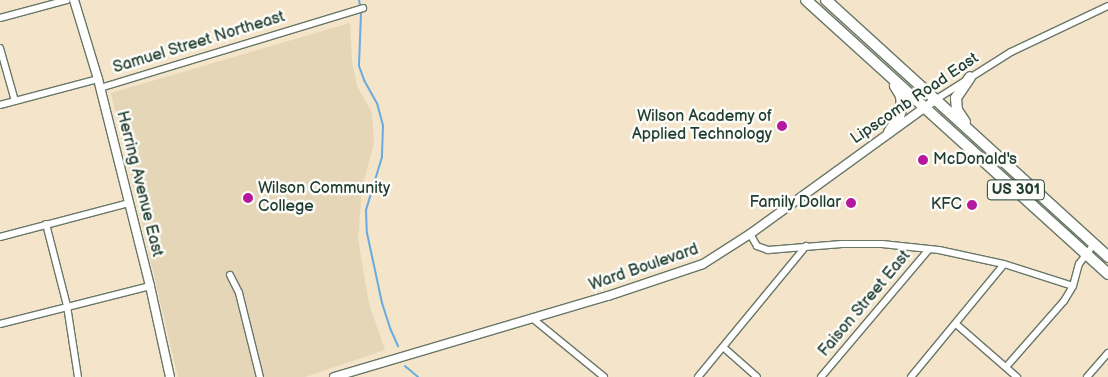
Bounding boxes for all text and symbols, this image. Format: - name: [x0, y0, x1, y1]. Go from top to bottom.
- street label: Samuel Street Northeast: [111, 8, 287, 78]
- street label: Lipscomb Road East: [848, 49, 982, 149]
- place label: Wilson Academy of Applied Technology: [631, 107, 772, 145]
- street label: Herring Avenue East: [112, 109, 166, 259]
- marker: Wilson Academy of Applied Technology: [776, 120, 788, 132]
- place label: McDonald's: [933, 150, 1017, 170]
- marker: McDonald's: [917, 154, 929, 166]
- road number: US 301: [986, 178, 1046, 202]
- place label: Wilson Community College: [258, 179, 390, 217]
- marker: Wilson Community College: [242, 192, 254, 204]
- place label: Family Dollar: [748, 193, 841, 213]
- place label: KFC: [931, 195, 962, 215]
- marker: Family Dollar: [845, 197, 857, 209]
- marker: KFC: [966, 199, 978, 211]
- street label: Ward Boulevard: [587, 240, 701, 296]
- street label: Faison Street East: [815, 247, 915, 361]

